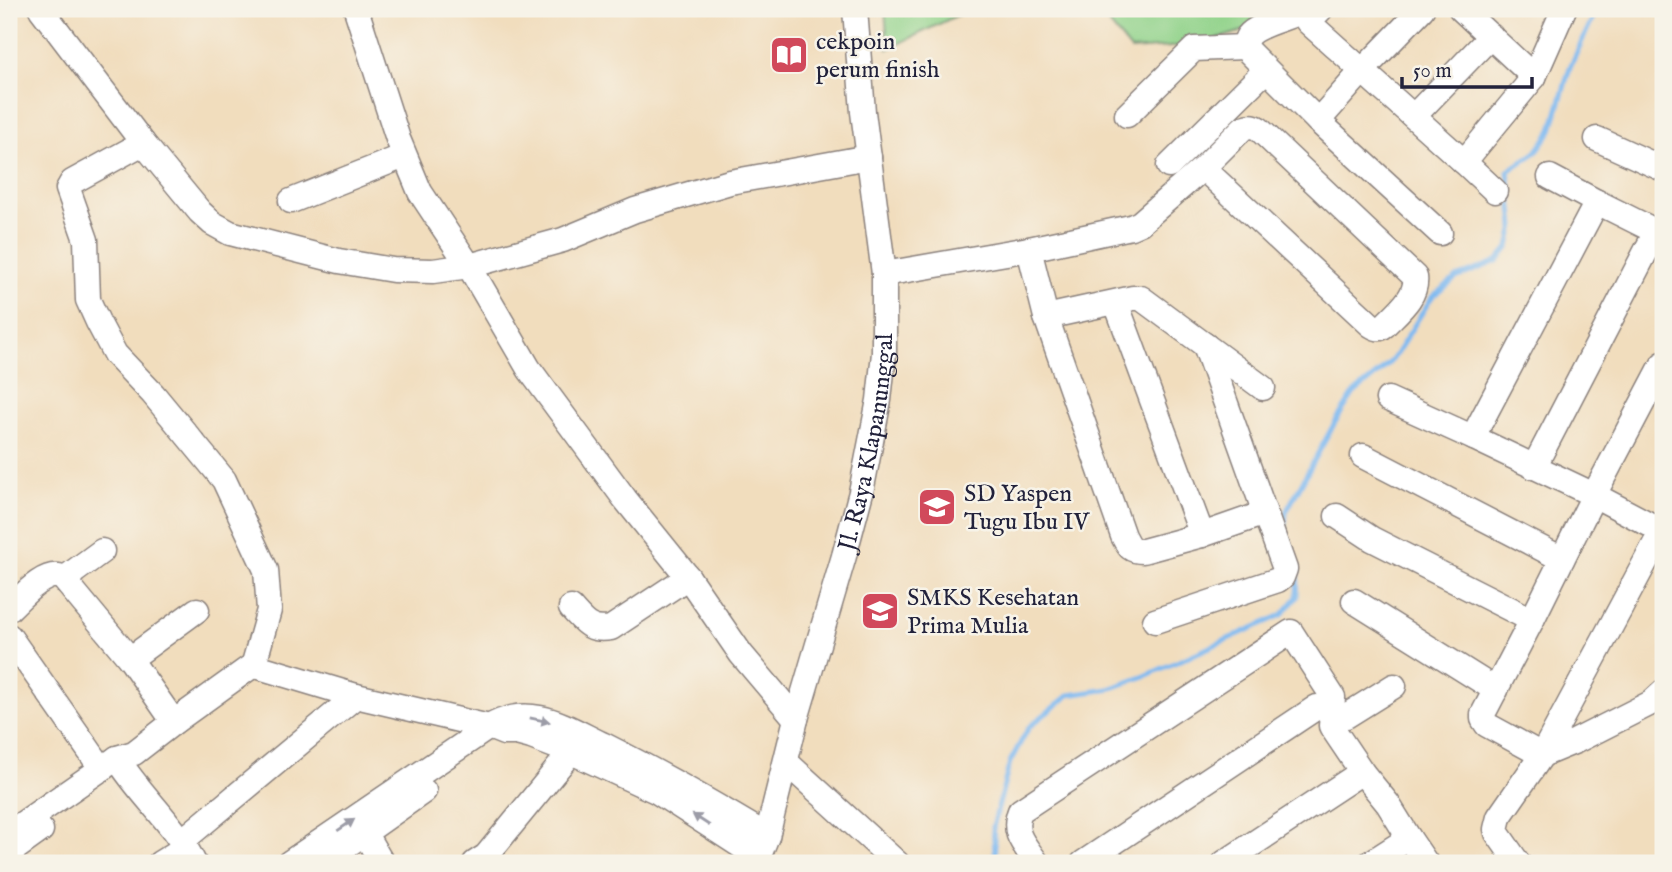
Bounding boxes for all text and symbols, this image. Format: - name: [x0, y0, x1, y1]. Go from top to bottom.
- place label: cekpoin perum finish: [816, 27, 940, 86]
- library icon: cekpoin perum finish: [768, 34, 810, 76]
- scale bar: [1402, 46, 1532, 90]
- text: 50 m: [1413, 58, 1452, 85]
- street label: Jl. Raya Klapanunggal: [831, 333, 901, 558]
- place label: SD Yaspen Tugu Ibu IV: [964, 479, 1091, 538]
- school or university icon: SD Yaspen Tugu Ibu IV: [916, 486, 958, 528]
- place label: SMKS Kesehatan Prima Mulia: [907, 583, 1079, 642]
- school or university icon: SMKS Kesehatan Prima Mulia: [859, 590, 901, 632]
- one-way arrow: [529, 714, 551, 725]
- one-way arrow: [692, 814, 711, 827]
- one-way arrow: [337, 818, 355, 832]

